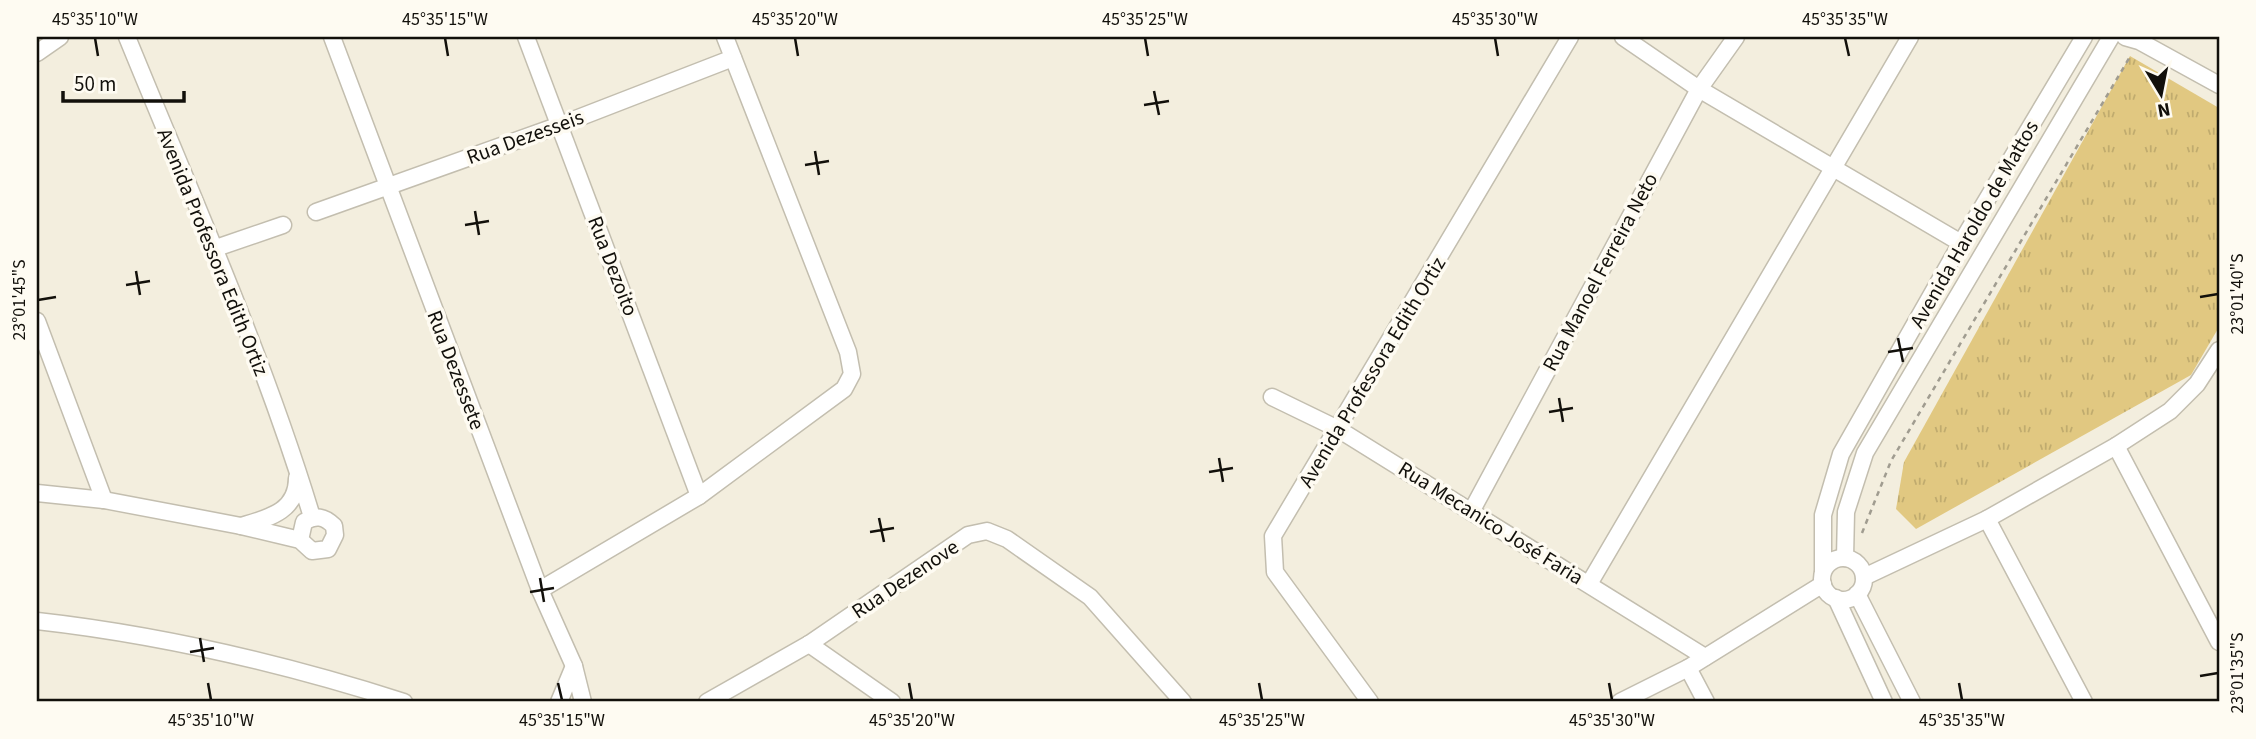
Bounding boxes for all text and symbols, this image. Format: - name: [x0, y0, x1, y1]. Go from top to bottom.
- text: 45°35'10"W: [52, 7, 138, 32]
- text: 45°35'15"W: [402, 7, 488, 32]
- text: 45°35'20"W: [752, 7, 838, 32]
- text: 45°35'25"W: [1102, 7, 1188, 32]
- text: 45°35'30"W: [1452, 7, 1538, 32]
- text: 45°35'35"W: [1802, 7, 1888, 32]
- scale bar: [63, 60, 184, 104]
- north arrow: [2126, 60, 2196, 130]
- text: 50 m: [74, 69, 116, 99]
- text: N: [2155, 95, 2172, 124]
- street label: Rua Dezesseis: [462, 102, 588, 172]
- street label: Avenida Haroldo de Mattos: [1902, 114, 2046, 333]
- street label: Avenida Professora Edith Ortiz: [150, 124, 276, 380]
- street label: Rua Manoel Ferreira Neto: [1535, 167, 1665, 377]
- street label: Rua Dezoito: [580, 212, 646, 320]
- street label: Avenida Professora Edith Ortiz: [1291, 251, 1453, 493]
- text: 23°01'40"S: [2225, 253, 2250, 335]
- text: 23°01'45"S: [7, 259, 32, 341]
- street label: Rua Dezessete: [419, 306, 493, 434]
- street label: Rua Mecanico José Faria: [1393, 454, 1589, 592]
- street label: Rua Dezenove: [845, 532, 965, 626]
- text: 23°01'35"S: [2225, 632, 2250, 714]
- text: 45°35'10"W: [168, 708, 254, 733]
- text: 45°35'15"W: [519, 708, 605, 733]
- text: 45°35'20"W: [869, 708, 955, 733]
- text: 45°35'25"W: [1219, 708, 1305, 733]
- text: 45°35'30"W: [1569, 708, 1655, 733]
- text: 45°35'35"W: [1919, 708, 2005, 733]

